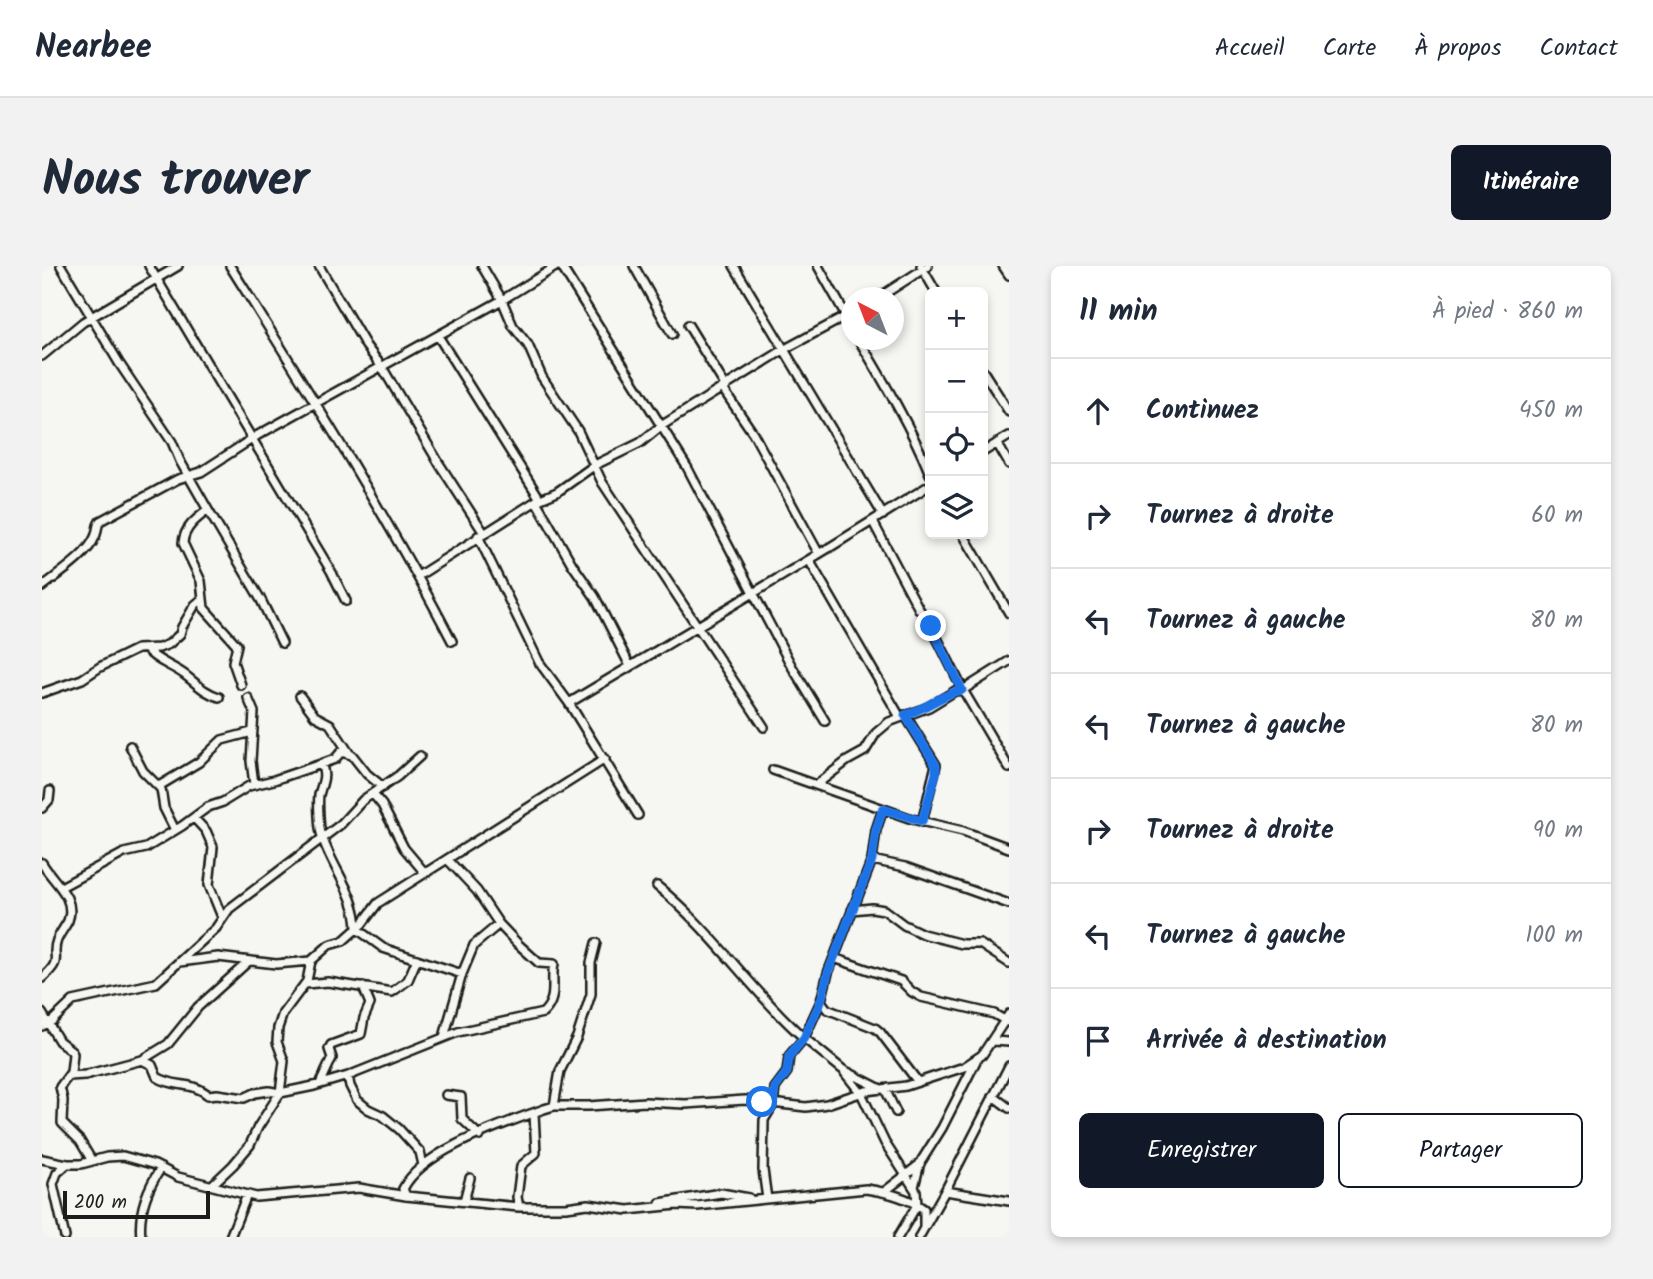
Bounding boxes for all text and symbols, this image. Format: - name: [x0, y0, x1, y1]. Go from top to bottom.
- text: Nearbee: [35, 22, 152, 75]
- text: Accueil: [1215, 29, 1285, 68]
- text: Carte: [1323, 29, 1376, 68]
- text: À propos: [1414, 29, 1501, 68]
- text: Contact: [1539, 29, 1618, 68]
- text: Nous trouver: [42, 143, 309, 221]
- button: Itinéraire: [1451, 145, 1611, 220]
- north arrow: [841, 287, 904, 350]
- map controls: [925, 287, 988, 539]
- button: +: [925, 287, 988, 350]
- text: 11 min: [1079, 288, 1158, 336]
- text: À pied · 860 m: [1432, 294, 1583, 330]
- button: −: [925, 350, 988, 413]
- text: Continuez: [1146, 390, 1259, 432]
- icon: ahead: [1079, 392, 1117, 430]
- text: 450 m: [1519, 393, 1583, 429]
- button: locate: [925, 413, 988, 476]
- button: layers: [925, 476, 988, 539]
- text: Tournez à droite: [1146, 495, 1334, 537]
- icon: right: [1079, 497, 1117, 535]
- text: 60 m: [1531, 498, 1583, 534]
- text: Tournez à gauche: [1146, 600, 1346, 642]
- icon: left: [1079, 602, 1117, 640]
- text: 80 m: [1530, 603, 1583, 639]
- route end: [915, 610, 946, 641]
- text: Tournez à gauche: [1146, 705, 1346, 747]
- icon: left: [1079, 707, 1117, 745]
- text: 80 m: [1530, 708, 1583, 744]
- text: Tournez à droite: [1146, 810, 1334, 852]
- icon: right: [1079, 812, 1117, 850]
- text: 90 m: [1533, 813, 1583, 849]
- text: Tournez à gauche: [1146, 915, 1346, 957]
- icon: left: [1079, 917, 1117, 955]
- text: 100 m: [1525, 918, 1583, 954]
- text: Arrivée à destination: [1146, 1020, 1387, 1062]
- icon: arrive: [1079, 1022, 1117, 1060]
- route start: [746, 1086, 777, 1117]
- button: Enregistrer: [1079, 1113, 1324, 1188]
- button: Partager: [1338, 1113, 1583, 1188]
- scale bar: [63, 1188, 210, 1220]
- text: 200 m: [74, 1188, 127, 1218]

